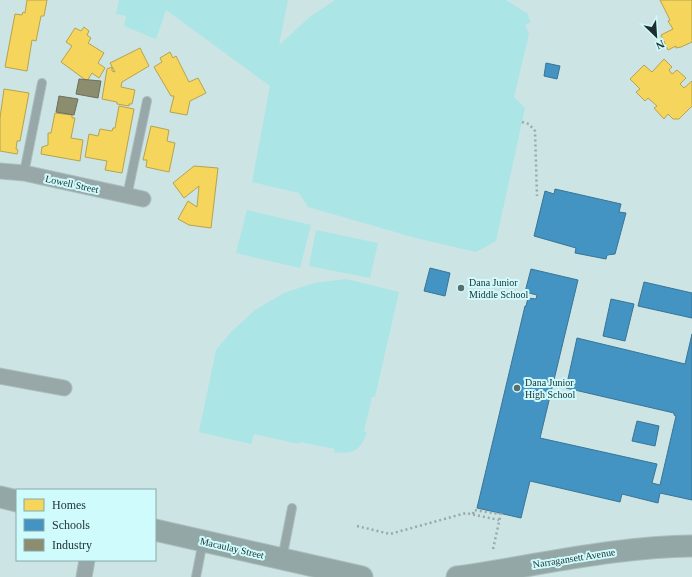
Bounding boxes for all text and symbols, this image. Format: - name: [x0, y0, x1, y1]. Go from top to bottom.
- north arrow: [636, 16, 676, 56]
- text: N: [654, 38, 666, 52]
- street label: Lowell Street: [44, 173, 100, 195]
- place label: Dana Junior Middle School: [469, 277, 528, 300]
- marker: Dana Junior Middle School: [456, 283, 466, 293]
- place label: Dana Junior High School: [525, 377, 576, 400]
- marker: Dana Junior High School: [512, 383, 522, 393]
- legend: [16, 489, 156, 561]
- text: Homes: [52, 498, 86, 512]
- text: Schools: [52, 518, 90, 532]
- street label: Macaulay Street: [199, 535, 265, 561]
- text: Industry: [52, 538, 92, 552]
- street label: Narragansett Avenue: [532, 546, 617, 570]

